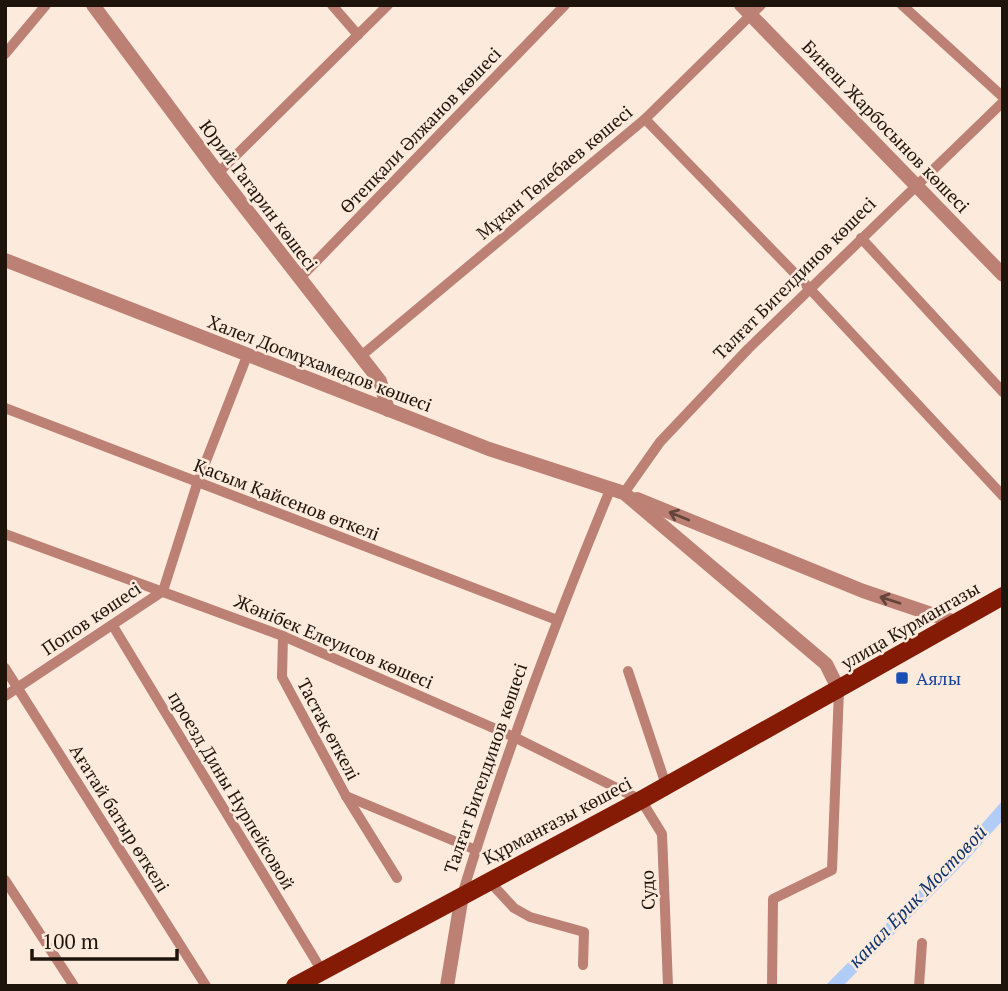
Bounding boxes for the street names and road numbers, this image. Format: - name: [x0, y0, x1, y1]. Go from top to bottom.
- street label: Бинеш Жарбосынов көшесі: [797, 34, 975, 218]
- street label: Өтепқали Әлжанов көшесі: [334, 42, 506, 218]
- street label: Мұқан Төлебаев көшесі: [471, 100, 637, 244]
- street label: Юрий Гагарин көшесі: [194, 115, 324, 275]
- street label: Талғат Бигелдинов көшесі: [707, 191, 881, 365]
- street label: Халел Досмұхамедов көшесі: [204, 309, 436, 417]
- street label: Қасым Қайсенов өткелі: [191, 453, 383, 545]
- street label: Попов көшесі: [37, 576, 145, 660]
- street label: улица Курмангазы: [836, 576, 984, 675]
- street label: Жәнібек Елеуисов көшесі: [231, 588, 437, 694]
- street label: Талғат Бигелдинов көшесі: [438, 660, 532, 876]
- street label: Тастақ өткелі: [292, 674, 366, 784]
- street label: проезд Дины Нурпейсовой: [163, 686, 301, 894]
- street label: Ағатай батыр өткелі: [65, 739, 175, 897]
- street label: Құрманғазы көшесі: [478, 771, 636, 869]
- street label: Судо: [634, 870, 660, 910]

